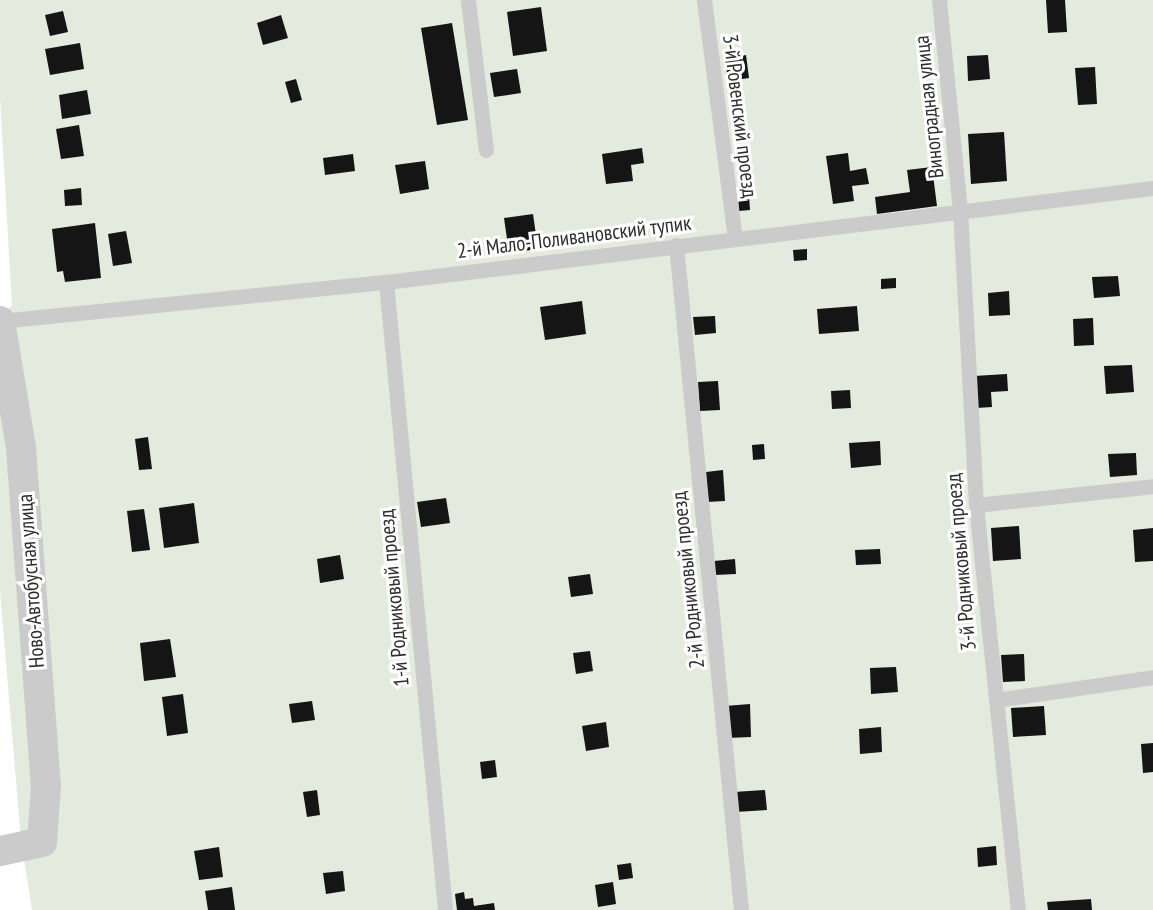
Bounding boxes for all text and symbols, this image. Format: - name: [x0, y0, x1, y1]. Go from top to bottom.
- street label: 3-й Ровенский проезд: [717, 33, 763, 199]
- street label: Виноградная улица: [909, 34, 949, 180]
- street label: 2-й Мало-Поливановский тупик: [456, 210, 692, 264]
- street label: 3-й Родниковый проезд: [941, 472, 981, 652]
- street label: 2-й Родниковый проезд: [666, 490, 710, 670]
- street label: Ново-Автобусная улица: [12, 493, 50, 669]
- street label: 1-й Родниковый проезд: [374, 508, 414, 688]

